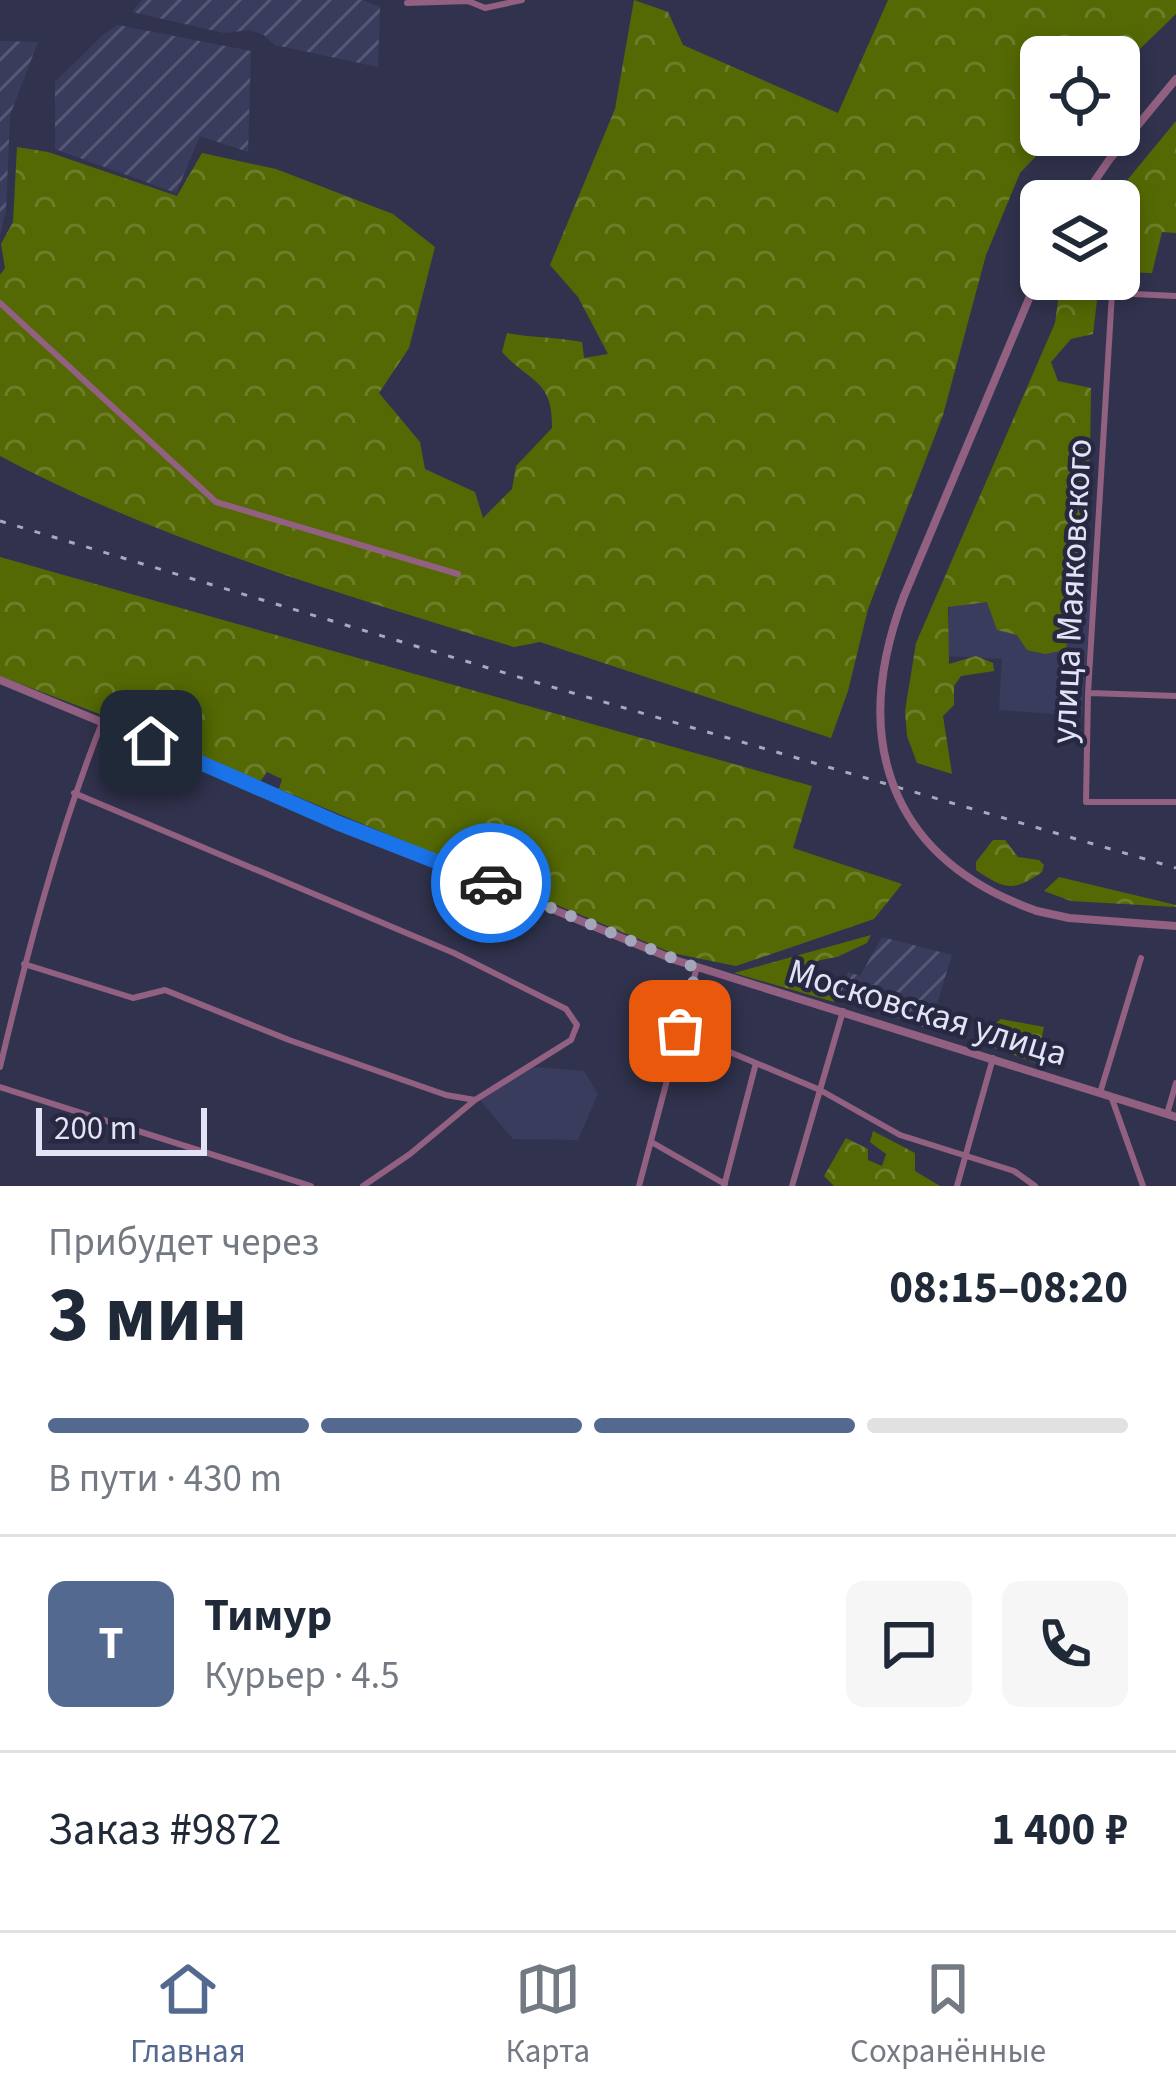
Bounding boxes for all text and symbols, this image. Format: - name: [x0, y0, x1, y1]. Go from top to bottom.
- map controls: [1020, 36, 1140, 300]
- button: locate: [1020, 36, 1140, 156]
- button: layers: [1020, 180, 1140, 300]
- street label: улица Маяковского: [1038, 437, 1105, 745]
- pin: [100, 690, 202, 792]
- icon: home: [118, 708, 184, 774]
- courier: [431, 823, 551, 943]
- icon: car: [458, 850, 524, 916]
- street label: Московская улица: [782, 946, 1073, 1079]
- pin: [629, 980, 731, 1082]
- icon: bag: [647, 998, 713, 1064]
- scale bar: [36, 1102, 207, 1155]
- text: 200 m: [54, 1105, 137, 1152]
- text: Прибудет через: [48, 1215, 319, 1271]
- text: 08:15–08:20: [889, 1256, 1128, 1320]
- text: 3 мин: [48, 1260, 247, 1371]
- text: В пути · 430 m: [48, 1451, 282, 1507]
- button: chat: [846, 1581, 972, 1707]
- button: phone: [1002, 1581, 1128, 1707]
- text: Тимур: [204, 1584, 332, 1648]
- text: Т: [98, 1612, 124, 1676]
- text: Курьер · 4.5: [204, 1648, 400, 1704]
- text: Заказ #9872: [48, 1798, 281, 1862]
- text: 1 400 ₽: [991, 1798, 1128, 1862]
- tab: Главная: [130, 1956, 246, 2075]
- tab: Карта: [506, 1956, 590, 2075]
- tab: Сохранённые: [850, 1956, 1046, 2075]

